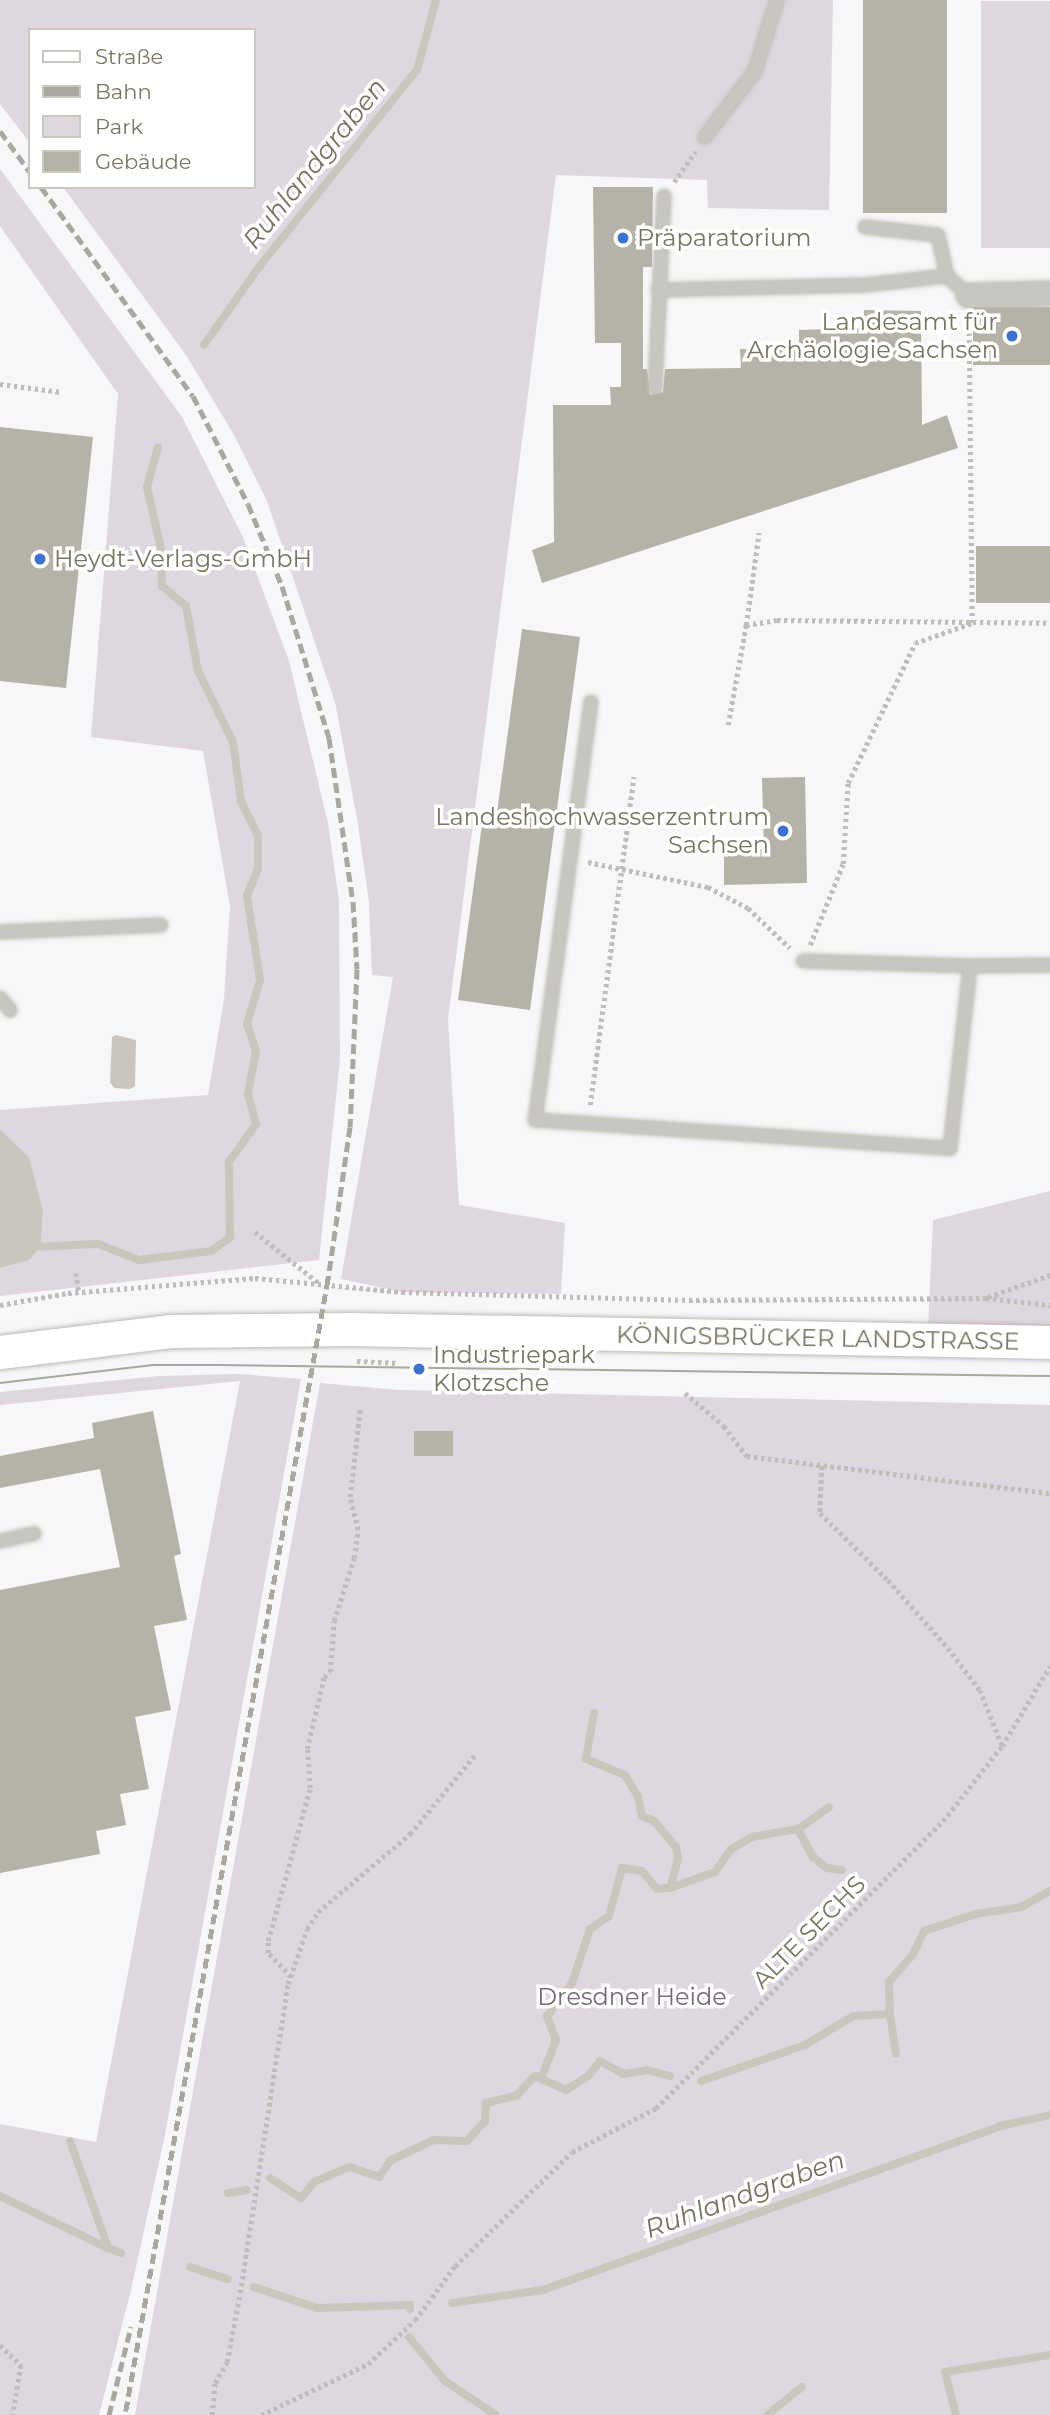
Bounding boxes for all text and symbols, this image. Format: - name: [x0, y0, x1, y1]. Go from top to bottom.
- legend: [28, 28, 256, 189]
- text: Straße: [95, 44, 163, 69]
- water label: Ruhlandgraben: [237, 73, 393, 255]
- text: Bahn: [95, 79, 152, 104]
- text: Park: [95, 114, 143, 139]
- text: Gebäude: [95, 149, 192, 174]
- place label: Präparatorium: [637, 224, 811, 252]
- marker: Präparatorium: [615, 230, 631, 246]
- place label: Landesamt für Archäologie Sachsen: [747, 308, 998, 364]
- marker: Landesamt für Archäologie Sachsen: [1004, 328, 1020, 344]
- place label: Heydt-Verlags-GmbH: [54, 545, 312, 573]
- marker: Heydt-Verlags-GmbH: [32, 551, 48, 567]
- place label: Landeshochwasserzentrum Sachsen: [435, 803, 769, 859]
- marker: Landeshochwasserzentrum Sachsen: [775, 823, 791, 839]
- street label: KÖNIGSBRÜCKER LANDSTRASSE: [616, 1320, 1020, 1356]
- place label: Industriepark Klotzsche: [433, 1341, 595, 1397]
- marker: Industriepark Klotzsche: [411, 1361, 427, 1377]
- street label: ALTE SECHS: [747, 1870, 871, 1994]
- park label: Dresdner Heide: [537, 1983, 727, 2011]
- water label: Ruhlandgraben: [641, 2144, 849, 2246]

